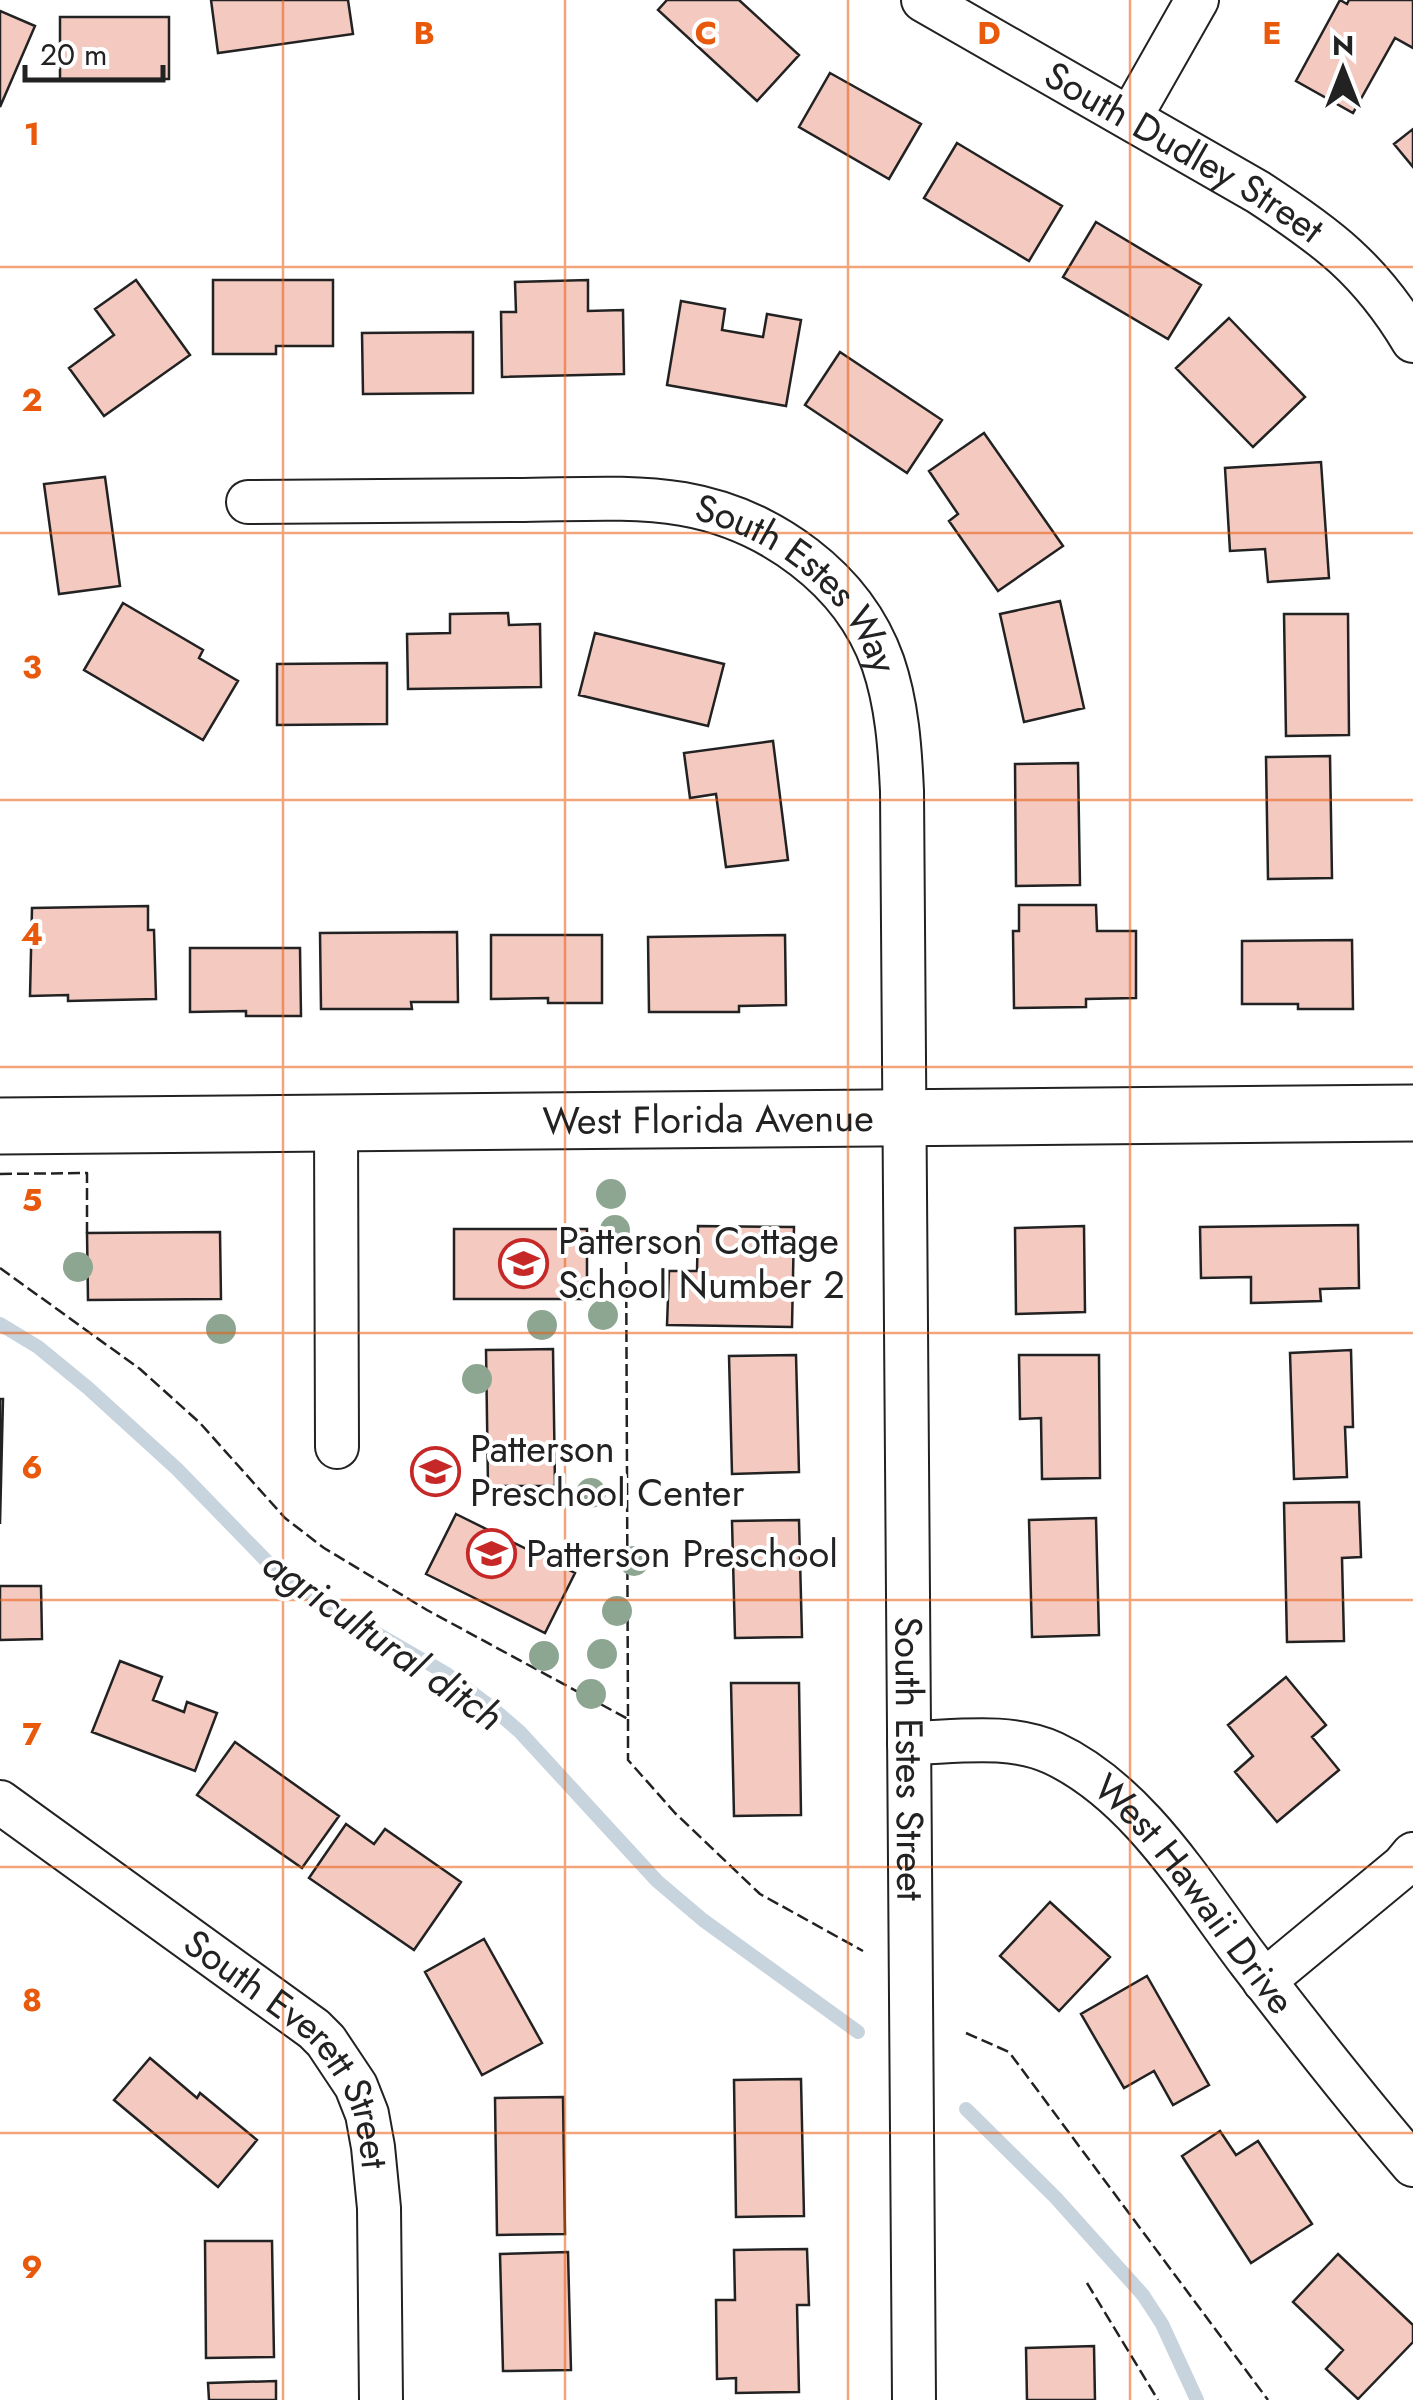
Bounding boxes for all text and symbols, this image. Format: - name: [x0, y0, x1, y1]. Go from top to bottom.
- text: B: [413, 10, 435, 56]
- text: C: [695, 10, 717, 56]
- text: D: [977, 10, 1001, 56]
- text: E: [1262, 10, 1282, 56]
- scale bar: [25, 20, 162, 82]
- north arrow: [1293, 20, 1393, 120]
- text: N: [1332, 25, 1354, 66]
- text: 20 m: [40, 33, 107, 76]
- street label: South Dudley Street: [1034, 47, 1336, 256]
- text: 1: [24, 111, 40, 157]
- text: 2: [22, 377, 43, 423]
- street label: South Estes Way: [689, 479, 912, 680]
- text: 3: [22, 644, 42, 690]
- text: 4: [21, 911, 43, 957]
- street label: West Florida Avenue: [542, 1090, 874, 1148]
- text: 5: [22, 1177, 42, 1223]
- place label: Patterson Cottage School Number 2: [558, 1213, 845, 1312]
- school or university icon: Patterson Cottage School Number 2: [497, 1237, 549, 1289]
- place label: Patterson Preschool Center: [470, 1421, 744, 1520]
- text: 6: [21, 1444, 43, 1490]
- school or university icon: Patterson Preschool Center: [409, 1445, 461, 1497]
- place label: Patterson Preschool: [526, 1526, 838, 1581]
- school or university icon: Patterson Preschool: [465, 1528, 517, 1580]
- water label: agricultural ditch: [251, 1535, 515, 1745]
- street label: South Estes Street: [881, 1616, 938, 1901]
- text: 7: [22, 1711, 42, 1757]
- street label: West Hawaii Drive: [1082, 1760, 1308, 2026]
- street label: South Everett Street: [173, 1916, 403, 2171]
- text: 8: [22, 1977, 42, 2023]
- text: 9: [21, 2244, 43, 2290]

